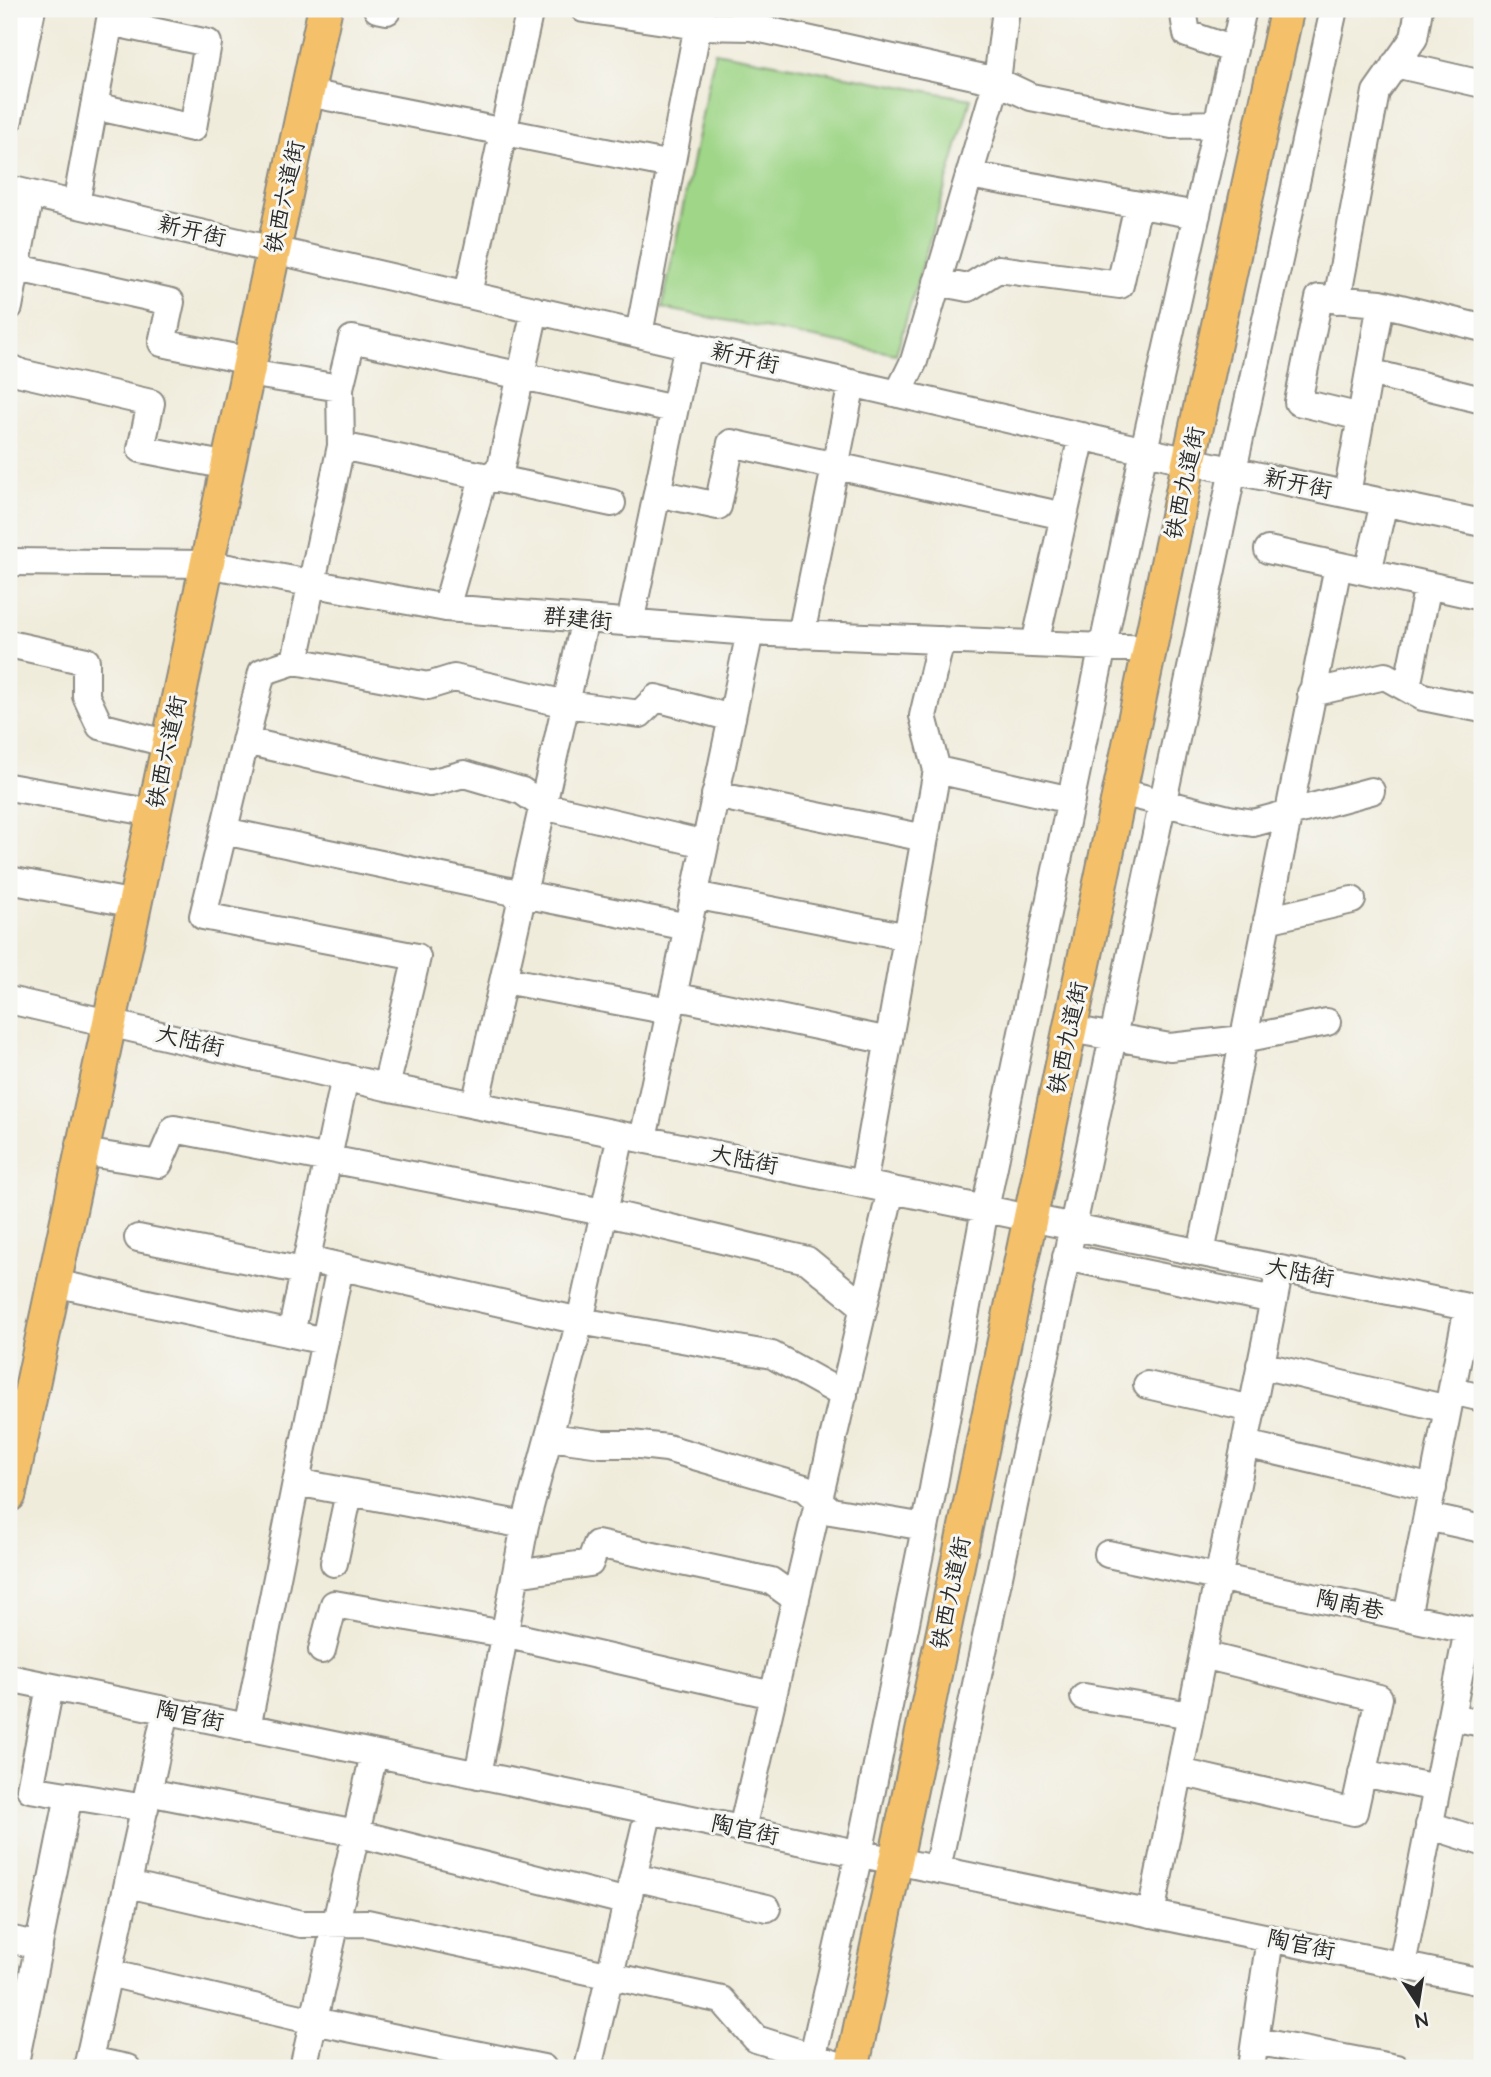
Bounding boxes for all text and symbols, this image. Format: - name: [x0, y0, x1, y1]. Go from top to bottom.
- street label: 铁西六道街: [257, 137, 313, 257]
- street label: 新开街: [155, 208, 229, 254]
- street label: 新开街: [708, 335, 782, 381]
- street label: 铁西九道街: [1157, 423, 1213, 543]
- street label: 新开街: [1261, 461, 1335, 507]
- street label: 群建街: [542, 600, 614, 638]
- street label: 铁西六道街: [139, 692, 195, 812]
- street label: 铁西九道街: [1040, 978, 1096, 1098]
- street label: 大陆街: [153, 1018, 227, 1064]
- street label: 大陆街: [707, 1138, 781, 1182]
- street label: 大陆街: [1263, 1251, 1337, 1295]
- street label: 铁西九道街: [923, 1533, 979, 1653]
- street label: 陶南巷: [1313, 1582, 1388, 1628]
- street label: 陶官街: [153, 1693, 227, 1739]
- street label: 陶官街: [708, 1807, 782, 1853]
- street label: 陶官街: [1264, 1922, 1338, 1968]
- north arrow: [1382, 1968, 1452, 2038]
- text: N: [1413, 2005, 1430, 2034]

